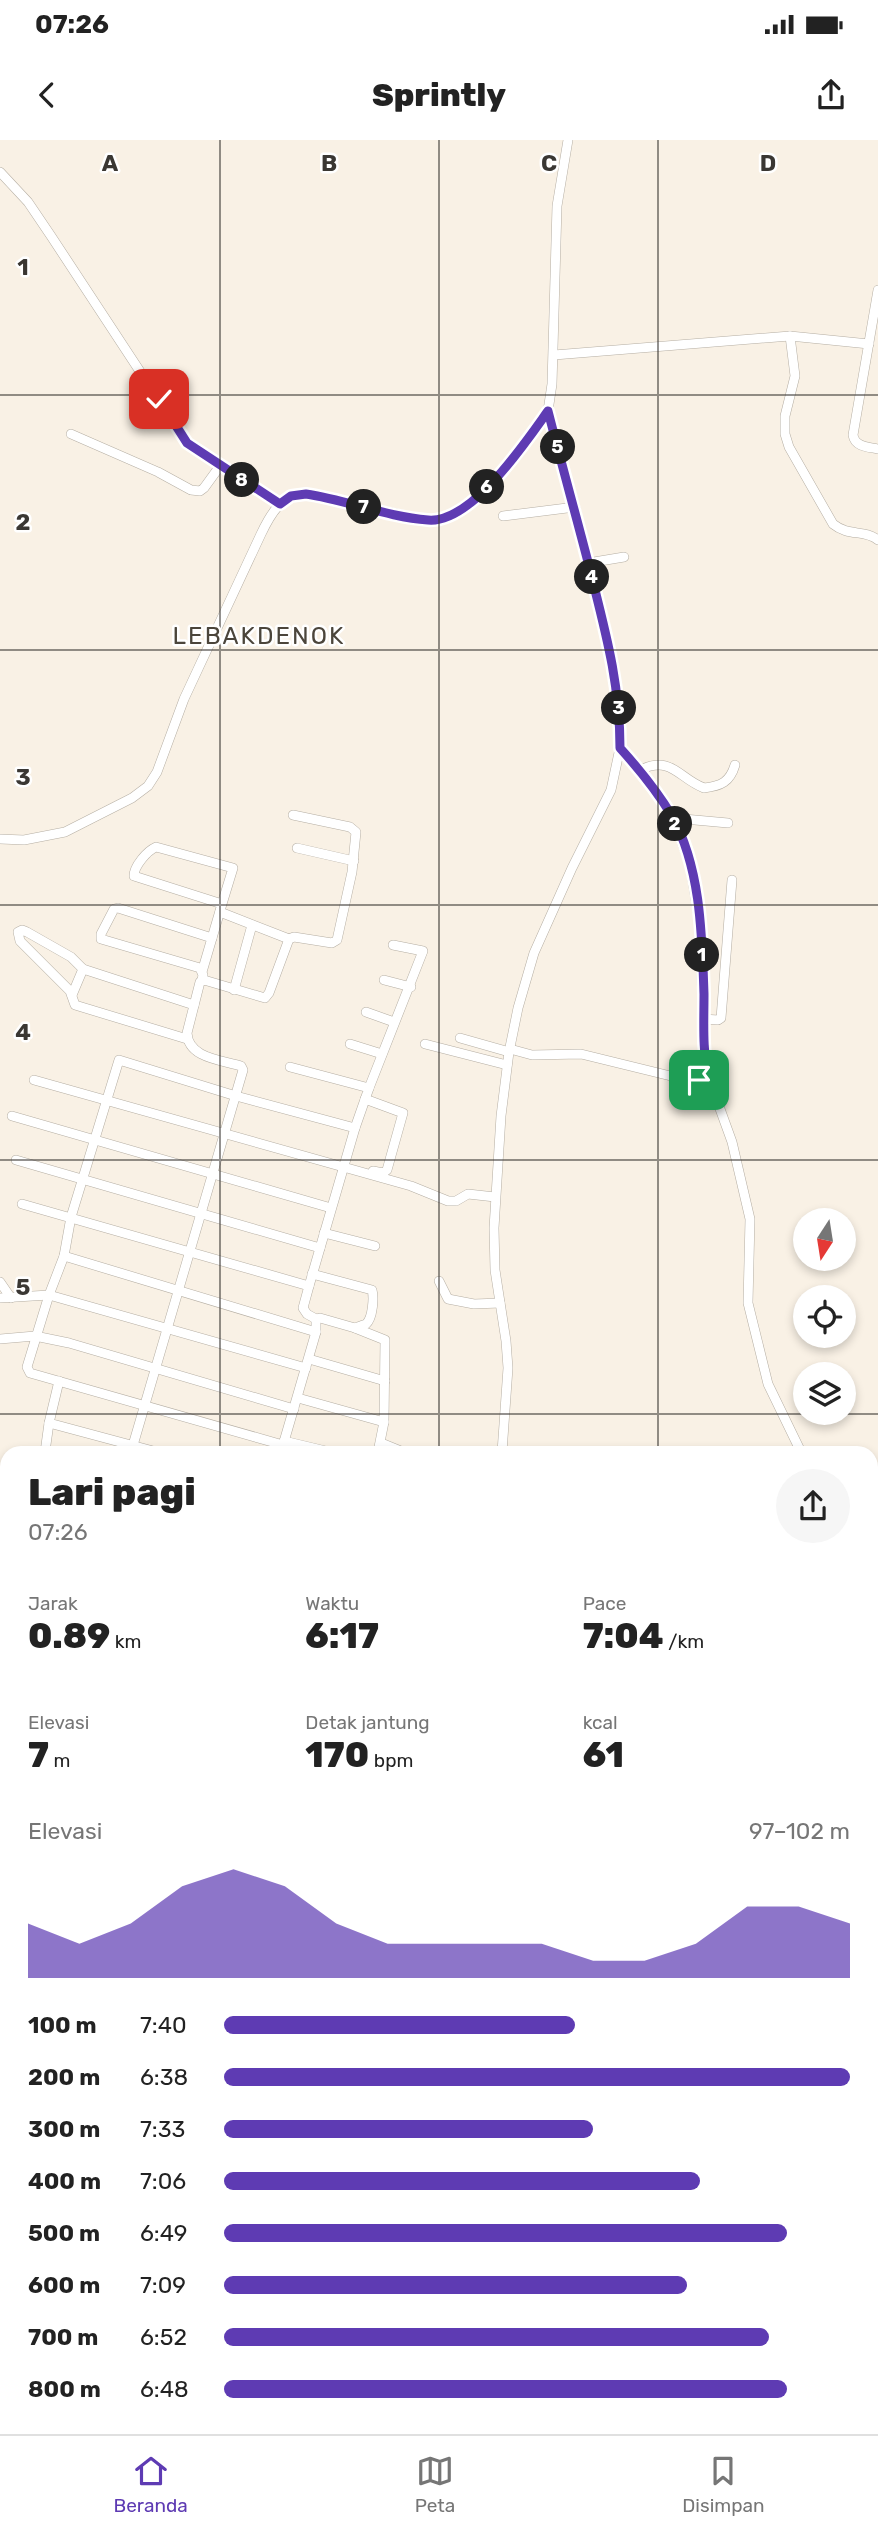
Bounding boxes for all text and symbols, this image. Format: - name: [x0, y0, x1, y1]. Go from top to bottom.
- text: 07:26: [35, 9, 109, 40]
- icon: back: [28, 76, 66, 114]
- text: Sprintly: [372, 76, 506, 114]
- icon: share: [812, 76, 850, 114]
- text: A: [102, 149, 119, 177]
- text: B: [321, 149, 337, 177]
- text: C: [541, 149, 557, 177]
- text: D: [760, 149, 776, 177]
- text: 1: [17, 253, 29, 281]
- pin: [129, 369, 189, 429]
- icon: check: [140, 380, 178, 418]
- pin: 5: [540, 430, 576, 464]
- text: 5: [551, 435, 564, 458]
- pin: 8: [224, 462, 260, 498]
- text: 8: [235, 468, 248, 491]
- pin: 6: [470, 470, 504, 504]
- text: 6: [480, 475, 493, 498]
- pin: 7: [346, 490, 382, 524]
- text: 7: [358, 495, 369, 518]
- text: 2: [16, 508, 30, 536]
- pin: 4: [574, 560, 610, 594]
- text: 4: [585, 565, 598, 588]
- district label: LEBAKDENOK: [173, 622, 345, 650]
- pin: 3: [602, 690, 636, 726]
- text: 3: [612, 696, 625, 719]
- text: 3: [15, 763, 31, 791]
- pin: 2: [658, 806, 692, 842]
- text: 2: [668, 812, 681, 835]
- pin: 1: [684, 938, 720, 972]
- text: 1: [697, 943, 706, 966]
- text: 4: [15, 1018, 31, 1046]
- pin: [669, 1050, 729, 1110]
- icon: arrive: [680, 1061, 718, 1099]
- north arrow: [793, 1208, 856, 1270]
- map controls: [793, 1208, 856, 1425]
- text: 5: [16, 1273, 31, 1301]
- button: locate: [793, 1285, 856, 1348]
- button: layers: [793, 1362, 856, 1425]
- text: Lari pagi: [28, 1469, 196, 1515]
- button: share: [776, 1469, 850, 1543]
- text: 07:26: [28, 1518, 88, 1546]
- text: Jarak: [28, 1592, 78, 1615]
- text: Waktu: [305, 1592, 359, 1615]
- text: Pace: [583, 1592, 626, 1615]
- text: 0.89: [28, 1615, 110, 1657]
- text: 6:17: [305, 1615, 379, 1657]
- text: 7:04: [583, 1615, 664, 1657]
- text: km: [110, 1630, 142, 1653]
- text: /km: [664, 1630, 704, 1653]
- text: Elevasi: [28, 1711, 89, 1734]
- text: Detak jantung: [305, 1711, 430, 1734]
- text: kcal: [583, 1711, 618, 1734]
- text: 7: [28, 1734, 49, 1776]
- text: 170: [305, 1734, 369, 1776]
- text: 61: [583, 1734, 624, 1776]
- text: m: [49, 1749, 71, 1772]
- text: bpm: [369, 1749, 413, 1772]
- text: Elevasi: [28, 1817, 102, 1845]
- text: 97–102 m: [749, 1817, 850, 1845]
- text: 100 m: [28, 2011, 97, 2039]
- text: 7:40: [140, 2011, 187, 2039]
- text: 200 m: [28, 2063, 100, 2091]
- text: 6:38: [140, 2063, 188, 2091]
- text: 300 m: [28, 2115, 100, 2143]
- text: 7:33: [140, 2115, 185, 2143]
- text: 400 m: [28, 2167, 101, 2195]
- text: 7:06: [140, 2167, 186, 2195]
- text: 500 m: [28, 2219, 100, 2247]
- text: 6:49: [140, 2219, 188, 2247]
- text: 600 m: [28, 2271, 100, 2299]
- text: 7:09: [140, 2271, 186, 2299]
- text: 700 m: [28, 2323, 98, 2351]
- text: 6:52: [140, 2323, 187, 2351]
- text: 800 m: [28, 2375, 101, 2403]
- text: 6:48: [140, 2375, 189, 2403]
- tab: Beranda: [114, 2452, 188, 2517]
- tab: Peta: [415, 2452, 455, 2517]
- tab: Disimpan: [682, 2452, 764, 2517]

